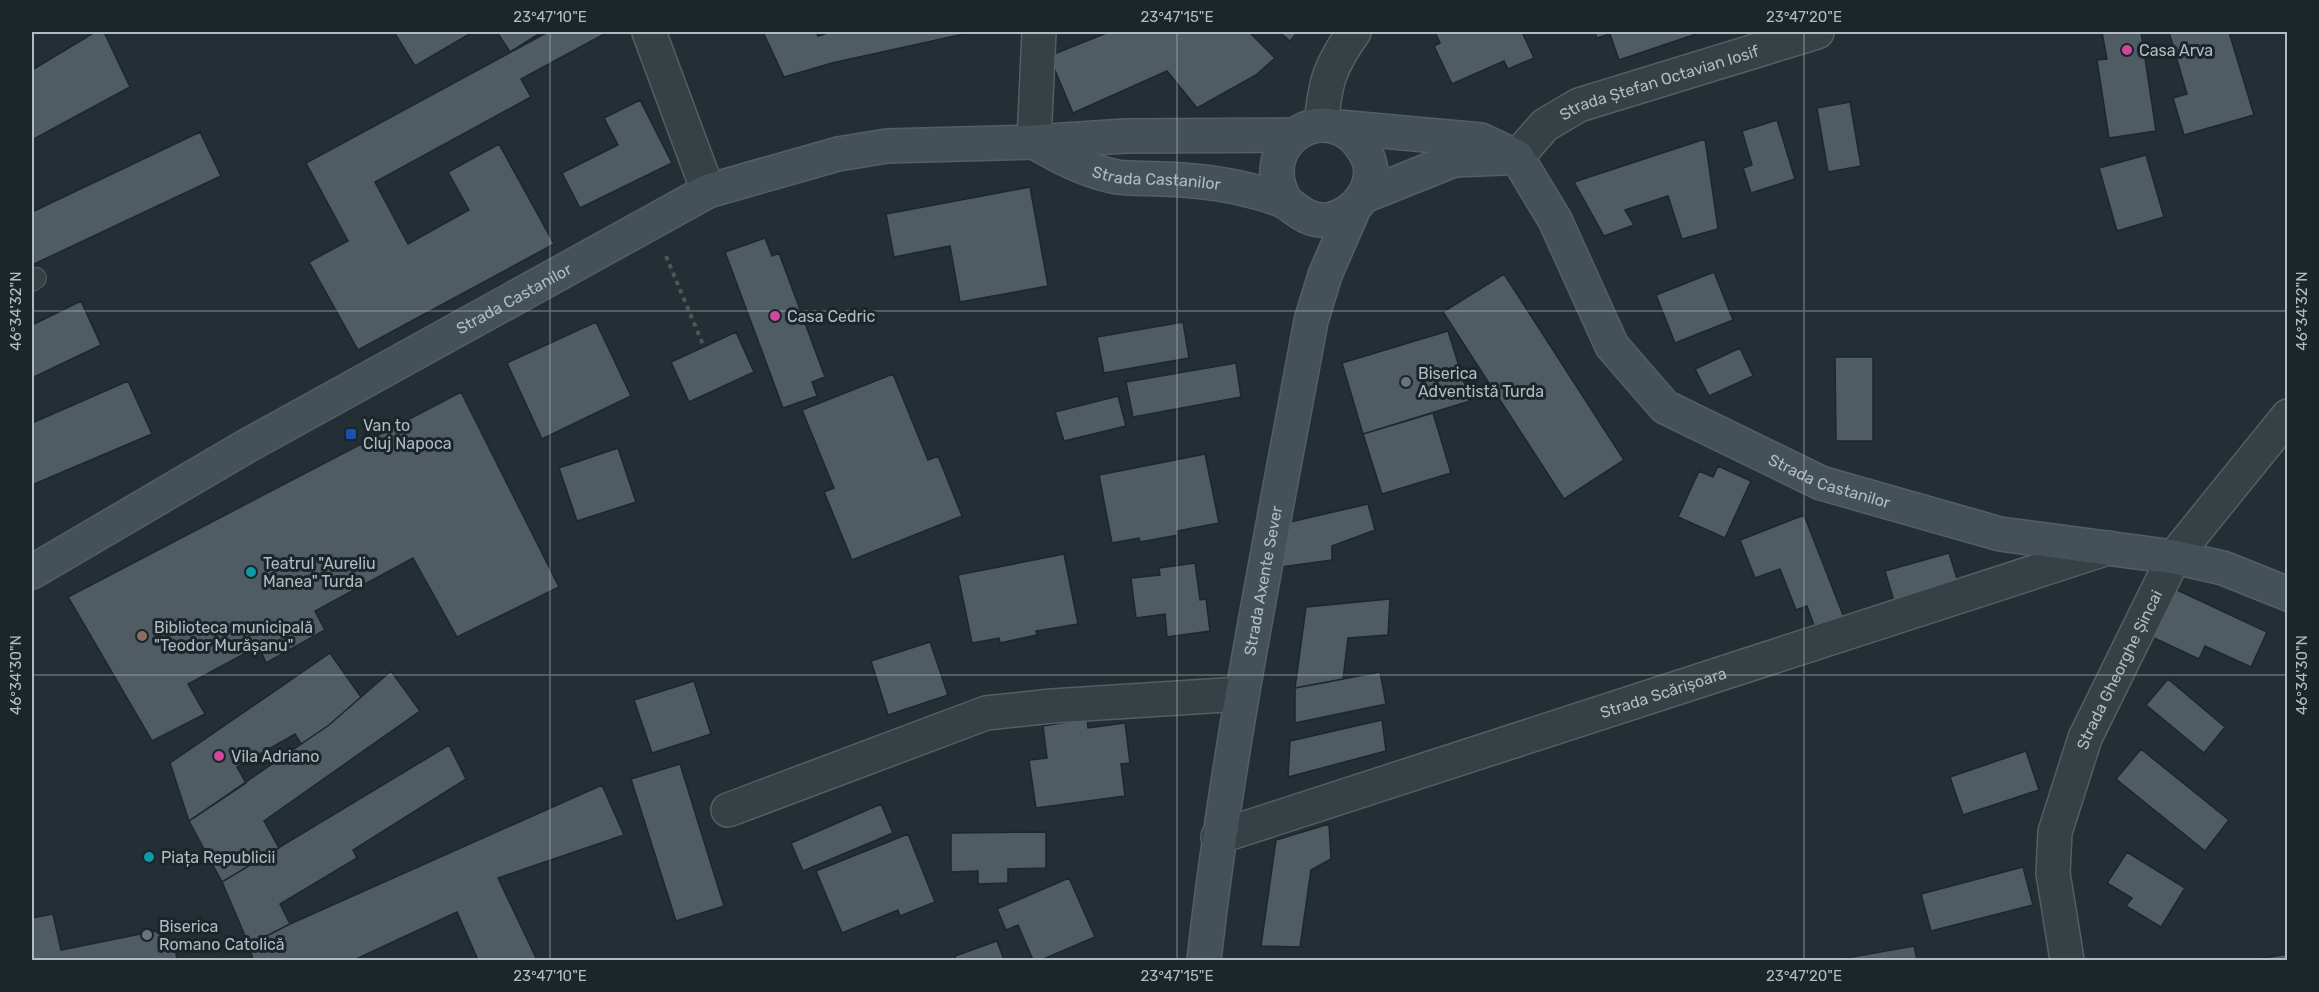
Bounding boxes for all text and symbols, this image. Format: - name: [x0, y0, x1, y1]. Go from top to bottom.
- text: 23°47'10"E: [513, 8, 587, 26]
- text: 23°47'15"E: [1140, 8, 1214, 26]
- text: 23°47'20"E: [1766, 8, 1842, 26]
- street label: Strada Ștefan Octavian Iosif: [1556, 41, 1762, 124]
- place label: Casa Arva: [2139, 41, 2213, 60]
- marker: Casa Arva: [2120, 43, 2134, 57]
- street label: Strada Castanilor: [1090, 162, 1222, 194]
- street label: Strada Castanilor: [453, 259, 575, 338]
- text: 46°34'32"N: [7, 271, 25, 351]
- text: 46°34'32"N: [2293, 271, 2311, 351]
- place label: Casa Cedric: [787, 307, 875, 326]
- marker: Casa Cedric: [768, 309, 782, 323]
- place label: Biserica Adventistă Turda: [1418, 364, 1544, 401]
- marker: Biserica Adventistă Turda: [1399, 375, 1413, 389]
- place label: Van to Cluj Napoca: [363, 416, 452, 453]
- marker: Van to Cluj Napoca: [344, 427, 358, 441]
- street label: Strada Castanilor: [1765, 450, 1893, 512]
- street label: Strada Axente Sever: [1240, 504, 1286, 657]
- place label: Teatrul "Aureliu Manea" Turda: [263, 554, 376, 591]
- marker: Teatrul "Aureliu Manea" Turda: [244, 565, 258, 579]
- street label: Strada Gheorghe Șincai: [2073, 587, 2166, 752]
- place label: Biblioteca municipală "Teodor Murășanu": [154, 618, 313, 655]
- marker: Biblioteca municipală "Teodor Murășanu": [135, 629, 149, 643]
- text: 46°34'30"N: [7, 635, 25, 715]
- text: 46°34'30"N: [2293, 635, 2311, 715]
- street label: Strada Scărișoara: [1598, 664, 1729, 722]
- place label: Vila Adriano: [231, 747, 319, 766]
- marker: Vila Adriano: [212, 749, 226, 763]
- place label: Piața Republicii: [161, 848, 275, 867]
- marker: Piața Republicii: [142, 850, 156, 864]
- place label: Biserica Romano Catolică: [159, 917, 285, 954]
- marker: Biserica Romano Catolică: [140, 928, 154, 942]
- text: 23°47'10"E: [513, 967, 587, 985]
- text: 23°47'15"E: [1140, 967, 1214, 985]
- text: 23°47'20"E: [1766, 967, 1842, 985]

